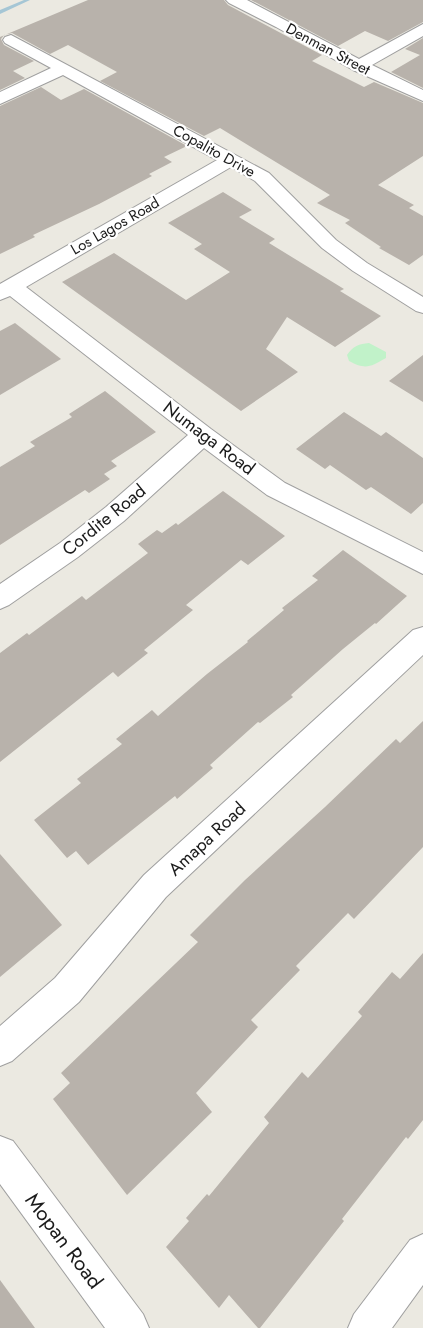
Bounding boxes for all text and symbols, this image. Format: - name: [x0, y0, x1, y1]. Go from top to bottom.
- street label: Denman Street: [282, 17, 375, 81]
- street label: Copalito Drive: [169, 119, 259, 183]
- street label: Los Lagos Road: [67, 192, 163, 260]
- street label: Numaga Road: [158, 395, 260, 481]
- street label: Cordite Road: [57, 478, 151, 562]
- street label: Amapa Road: [162, 796, 252, 882]
- street label: Mopan Road: [18, 1187, 110, 1295]

